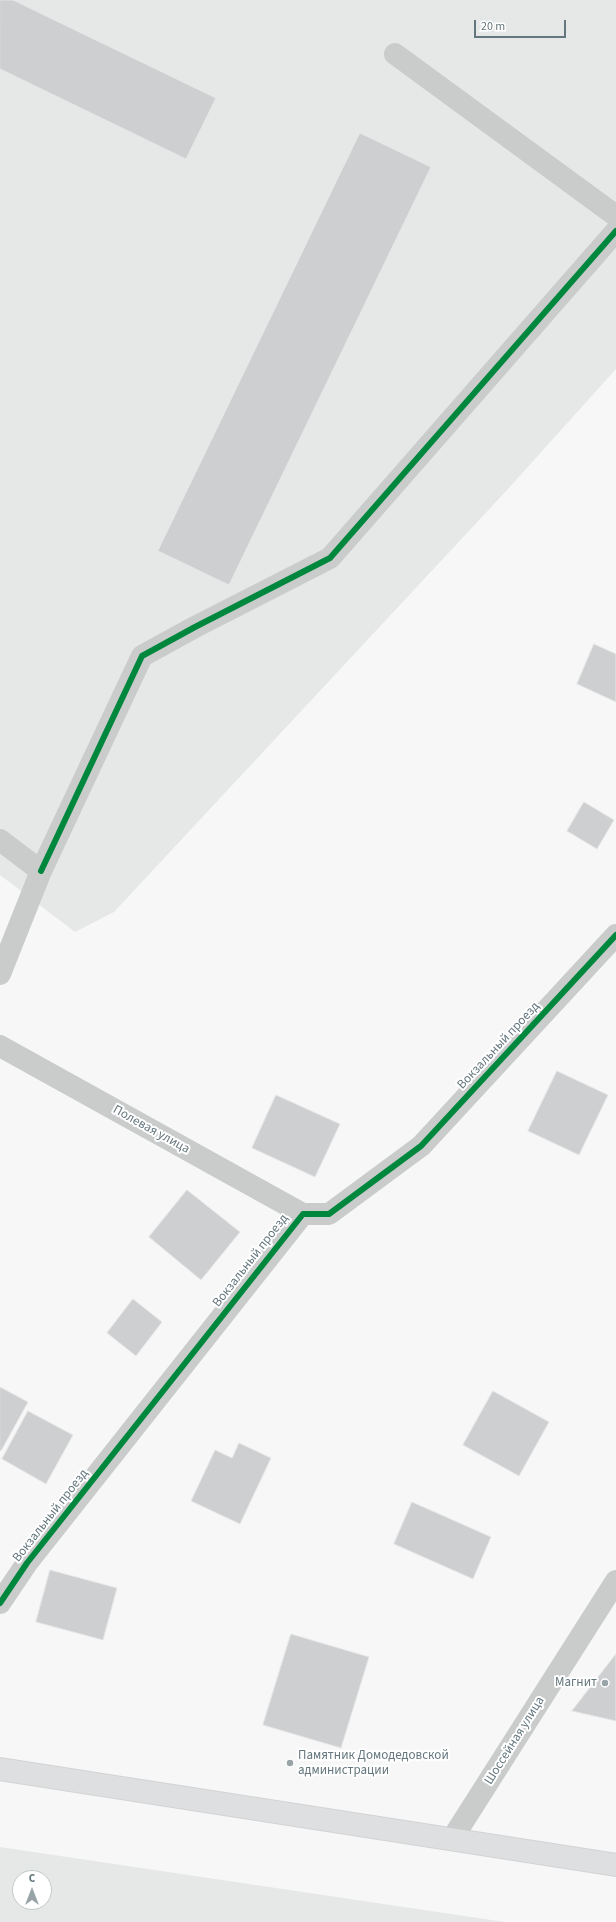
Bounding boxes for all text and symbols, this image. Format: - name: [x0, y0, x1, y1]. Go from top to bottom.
- scale bar: [476, 12, 568, 38]
- text: 20 m: [481, 18, 505, 35]
- street label: Вокзальный проезд: [455, 999, 543, 1093]
- street label: Полевая улица: [110, 1102, 192, 1158]
- street label: Вокзальный проезд: [210, 1211, 292, 1311]
- street label: Вокзальный проезд: [10, 1466, 92, 1566]
- place label: Магнит: [555, 1675, 597, 1691]
- marker: Магнит: [600, 1678, 610, 1688]
- street label: Шоссейная улица: [482, 1694, 548, 1788]
- place label: Памятник Домодедовской администрации: [298, 1748, 449, 1779]
- marker: Памятник Домодедовской администрации: [285, 1758, 295, 1768]
- north arrow: [12, 1870, 52, 1910]
- text: С: [29, 1871, 35, 1886]

